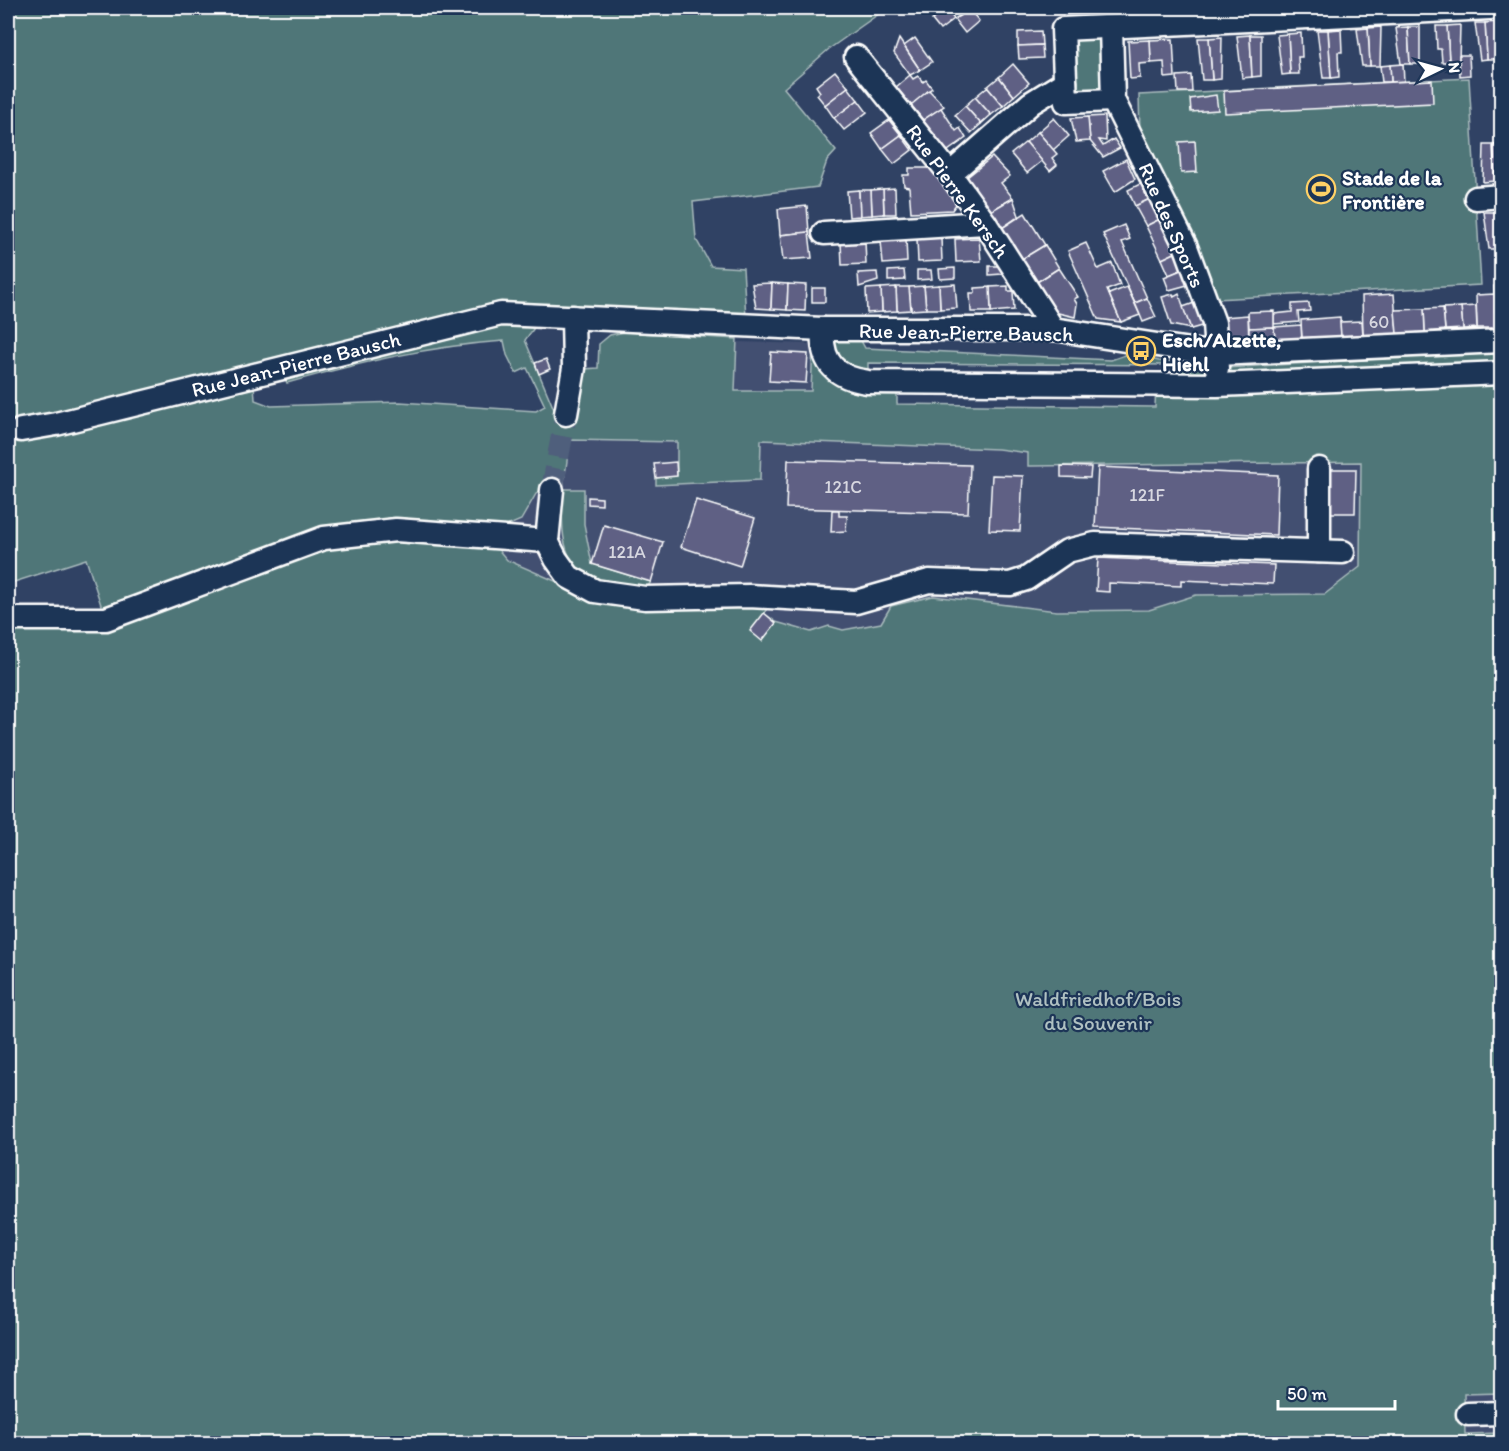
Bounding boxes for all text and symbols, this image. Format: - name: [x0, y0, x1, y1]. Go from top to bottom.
- north arrow: [1410, 39, 1470, 99]
- text: N: [1445, 62, 1464, 74]
- street label: Rue Pierre Kersch: [901, 119, 1015, 263]
- street label: Rue des Sports: [1133, 159, 1211, 291]
- place label: Stade de la Frontière: [1342, 165, 1443, 214]
- sports icon: Stade de la Frontière: [1305, 173, 1337, 205]
- house number: 60: [1369, 311, 1389, 333]
- street label: Rue Jean-Pierre Bausch: [859, 318, 1073, 346]
- street label: Rue Jean-Pierre Bausch: [189, 326, 403, 402]
- place label: Esch/Alzette, Hiehl: [1162, 327, 1281, 376]
- bus stop icon: Esch/Alzette, Hiehl: [1125, 335, 1157, 367]
- house number: 121C: [824, 476, 862, 498]
- house number: 121F: [1129, 484, 1165, 506]
- house number: 121A: [608, 541, 646, 563]
- park label: Waldfriedhof/Bois du Souvenir: [1015, 986, 1181, 1035]
- scale bar: [1278, 1373, 1395, 1411]
- text: 50 m: [1287, 1383, 1327, 1405]

